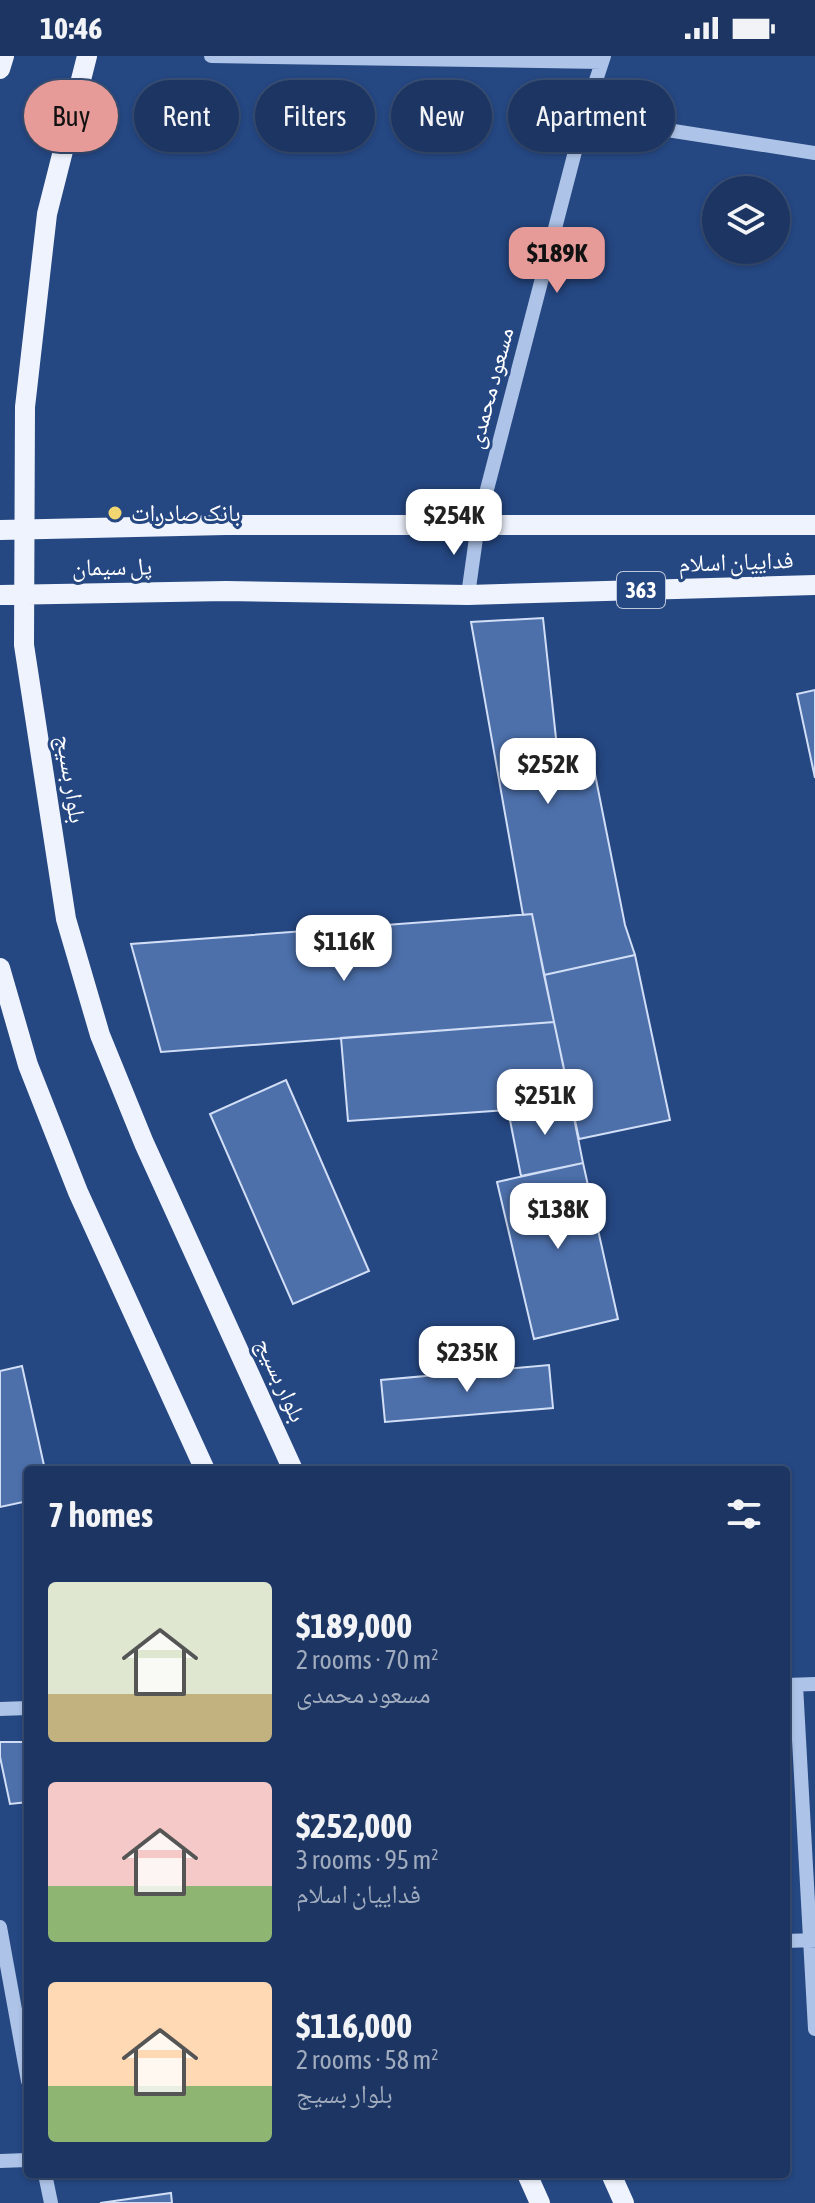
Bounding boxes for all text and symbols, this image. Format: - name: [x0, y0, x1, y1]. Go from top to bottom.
- text: 10:46: [40, 11, 102, 45]
- chip: Buy: [24, 80, 118, 152]
- chip: Rent: [134, 80, 239, 152]
- chip: Filters: [255, 80, 375, 152]
- chip: New: [391, 80, 492, 152]
- chip: Apartment: [508, 80, 675, 152]
- map controls: [702, 176, 790, 264]
- button: layers: [702, 176, 790, 264]
- pin: $189K: [501, 227, 613, 295]
- text: $189K: [527, 238, 587, 268]
- street label: مسعود محمدی: [460, 324, 520, 452]
- pin: $254K: [398, 489, 510, 557]
- place label: بانک صادرات: [131, 499, 241, 527]
- text: $254K: [424, 500, 484, 530]
- marker: بانک صادرات: [106, 504, 124, 522]
- street label: فداییان اسلام: [678, 546, 794, 580]
- street label: پل سیمان: [72, 552, 152, 582]
- road number: 363: [617, 572, 665, 608]
- street label: بلوار بسیج: [49, 733, 92, 825]
- pin: $252K: [492, 738, 604, 806]
- text: $252K: [518, 749, 578, 779]
- pin: $116K: [288, 915, 400, 983]
- text: $116K: [314, 926, 374, 956]
- pin: $251K: [489, 1069, 601, 1137]
- text: $251K: [515, 1080, 575, 1110]
- pin: $138K: [502, 1183, 614, 1251]
- text: $138K: [528, 1194, 588, 1224]
- pin: $235K: [411, 1326, 523, 1394]
- street label: بلوار بسیج: [249, 1334, 312, 1427]
- text: $235K: [437, 1337, 497, 1367]
- icon: filters: [722, 1492, 766, 1536]
- text: 7 homes: [48, 1495, 153, 1534]
- text: $189,000: [296, 1606, 412, 1645]
- icon: home: [112, 1614, 208, 1710]
- text: 2 rooms · 70 m²: [296, 1645, 438, 1675]
- text: مسعود محمدی: [296, 1679, 431, 1709]
- text: $252,000: [296, 1806, 412, 1845]
- icon: home: [112, 1814, 208, 1910]
- text: 3 rooms · 95 m²: [296, 1845, 438, 1875]
- text: فداییان اسلام: [296, 1879, 421, 1909]
- text: $116,000: [296, 2006, 412, 2045]
- icon: home: [112, 2014, 208, 2110]
- text: 2 rooms · 58 m²: [296, 2045, 438, 2075]
- text: بلوار بسیج: [296, 2079, 393, 2109]

